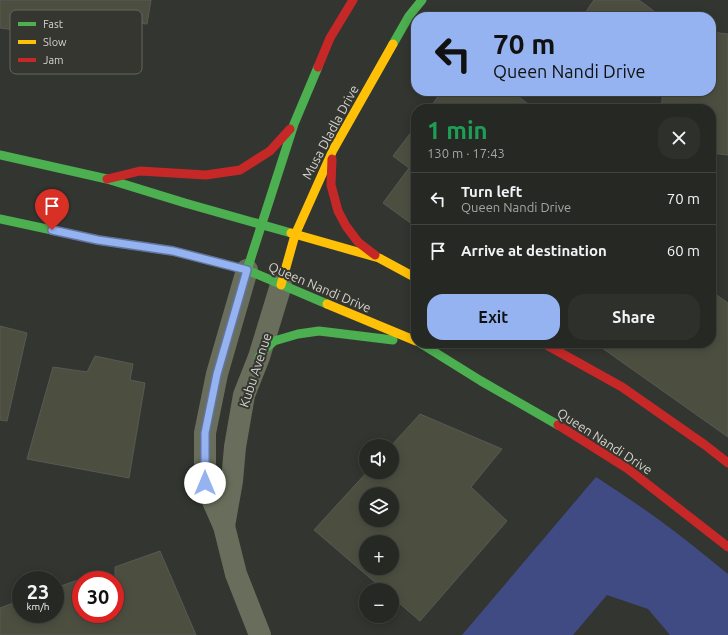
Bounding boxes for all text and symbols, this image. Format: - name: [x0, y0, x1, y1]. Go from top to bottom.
- legend: [10, 10, 142, 74]
- text: Fast: [43, 18, 64, 30]
- icon: left: [427, 28, 479, 80]
- text: 70 m: [493, 28, 555, 59]
- text: Slow: [43, 36, 67, 48]
- text: Jam: [43, 54, 64, 66]
- text: Queen Nandi Drive: [493, 61, 645, 81]
- street label: Musa Dladla Drive: [299, 82, 361, 182]
- text: 1 min: [427, 117, 488, 144]
- button: close: [658, 117, 700, 159]
- text: 130 m · 17:43: [427, 146, 505, 160]
- text: Turn left: [461, 183, 522, 200]
- icon: left: [427, 188, 449, 210]
- pin: [35, 189, 69, 230]
- text: 70 m: [667, 190, 700, 207]
- icon: arrive: [41, 195, 63, 217]
- text: Queen Nandi Drive: [461, 200, 571, 214]
- icon: arrive: [427, 240, 449, 262]
- text: Arrive at destination: [461, 242, 607, 259]
- text: 60 m: [667, 242, 700, 259]
- street label: Queen Nandi Drive: [266, 259, 373, 316]
- button: Exit: [427, 294, 560, 340]
- button: Share: [568, 294, 700, 340]
- street label: Kubu Avenue: [236, 331, 274, 409]
- street label: Queen Nandi Drive: [554, 405, 655, 478]
- map controls: [359, 439, 399, 623]
- button: sound: [359, 439, 399, 479]
- position arrow: [184, 462, 226, 504]
- button: layers: [359, 487, 399, 527]
- button: +: [359, 535, 399, 575]
- speed limit sign: 30: [72, 571, 124, 623]
- text: 23: [27, 580, 49, 603]
- button: −: [359, 583, 399, 623]
- text: km/h: [26, 601, 50, 612]

